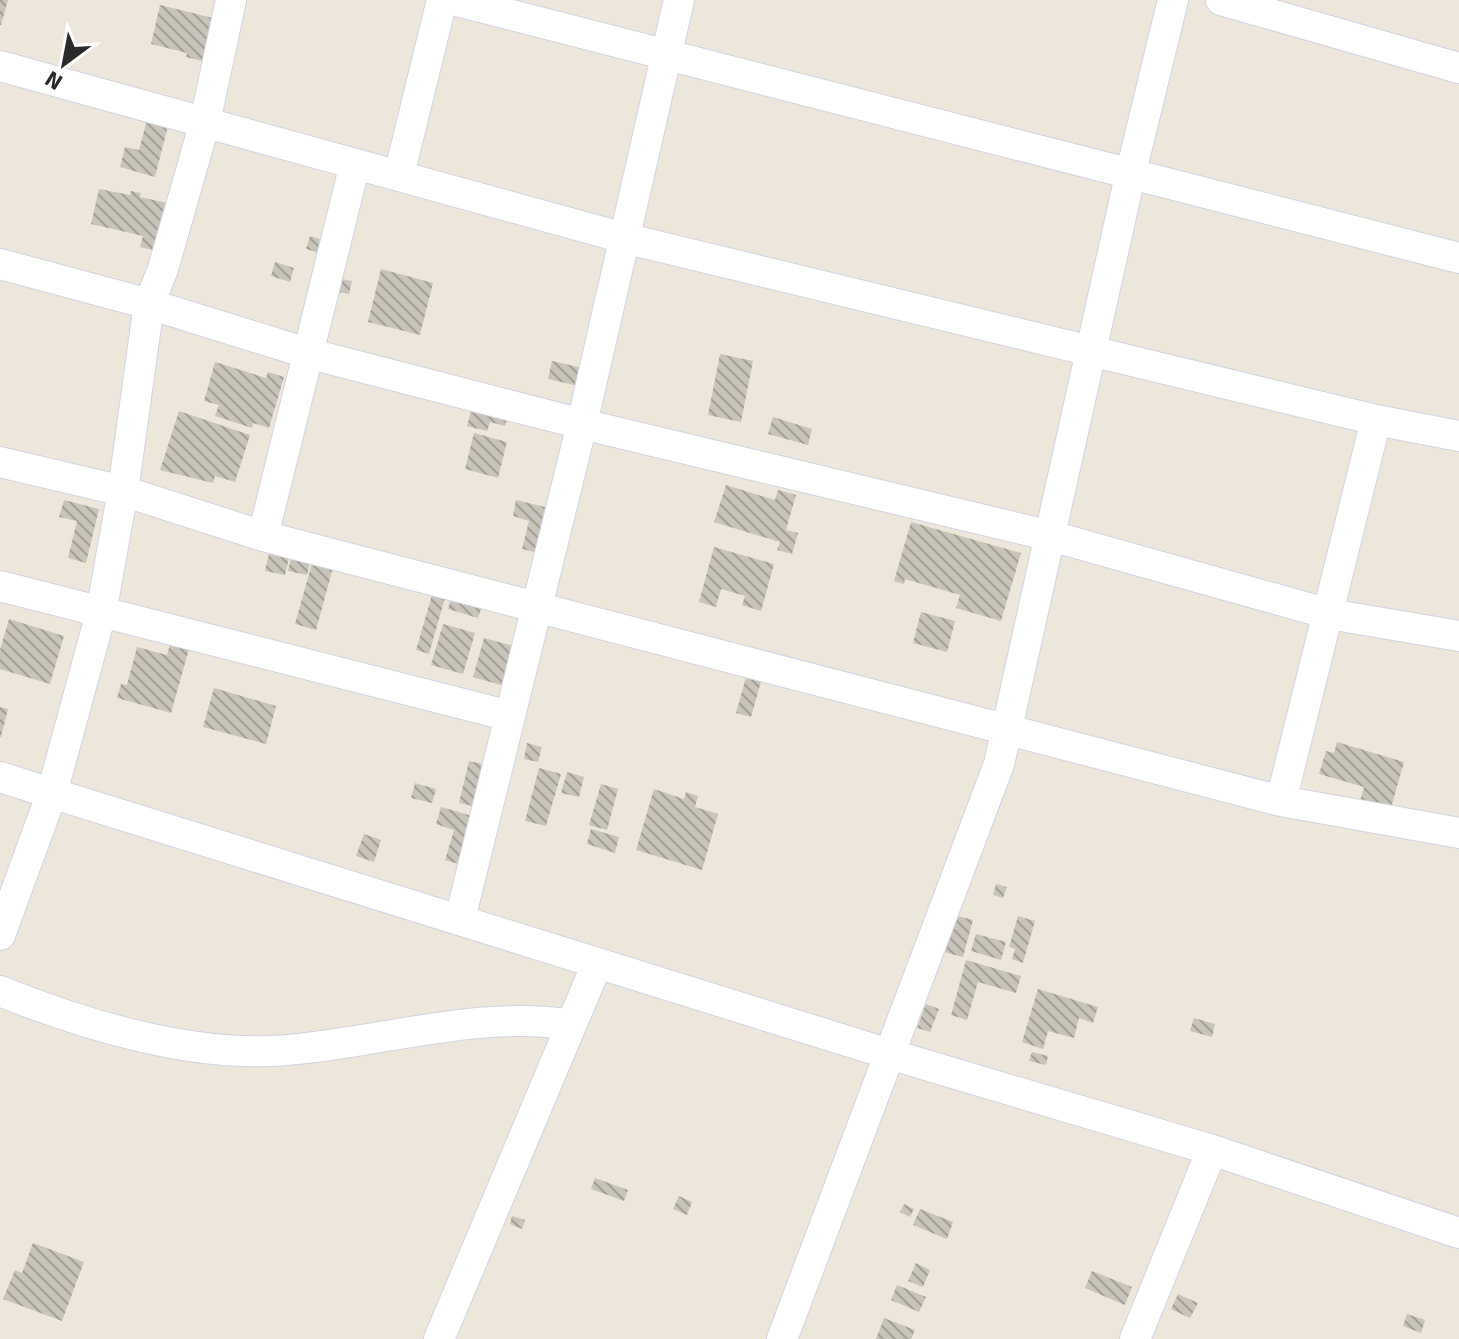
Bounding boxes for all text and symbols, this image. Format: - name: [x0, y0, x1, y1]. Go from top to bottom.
- north arrow: [24, 24, 104, 104]
- text: N: [40, 65, 67, 96]

